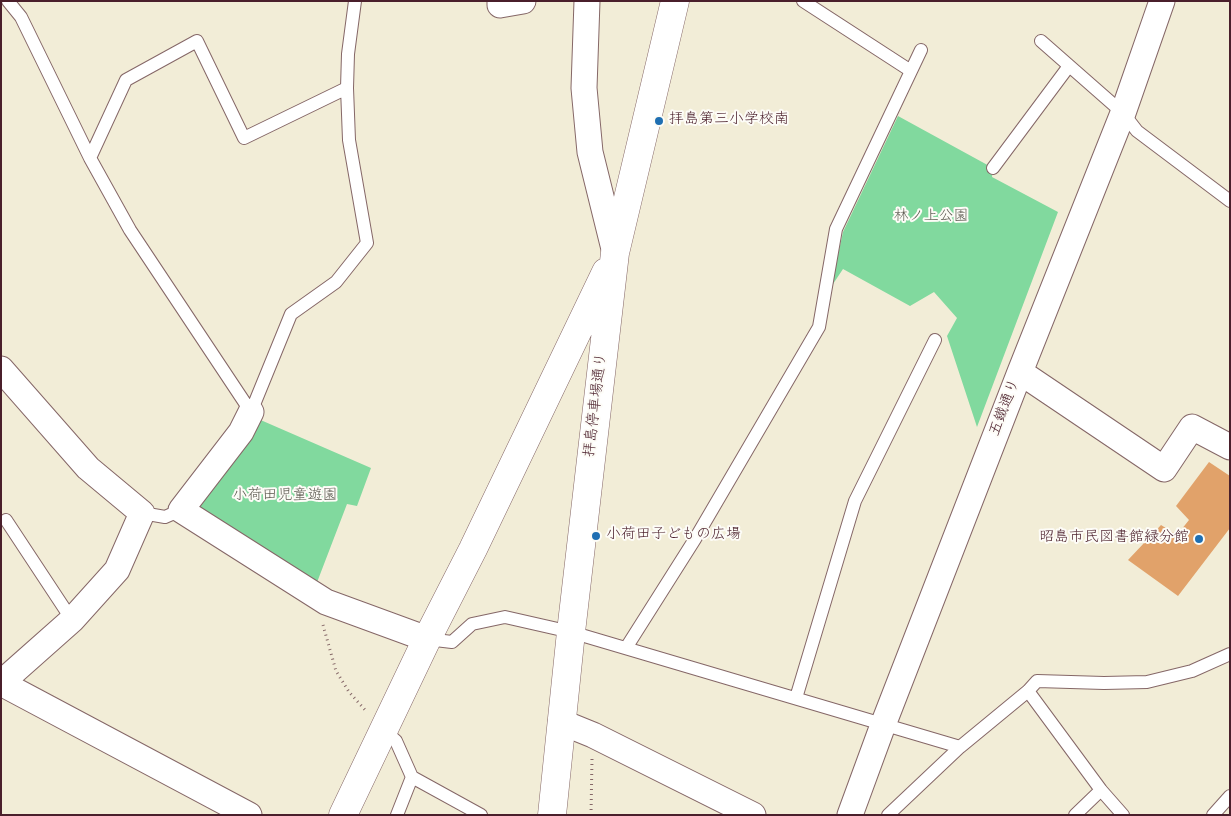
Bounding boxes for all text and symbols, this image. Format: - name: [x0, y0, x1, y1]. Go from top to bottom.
- place label: 拝島第三小学校南: [669, 112, 789, 130]
- marker: 拝島第三小学校南: [653, 115, 665, 127]
- park label: 林ノ上公園: [894, 209, 968, 227]
- street label: 拝島停車場通り: [582, 352, 612, 458]
- street label: 五鐵通り: [987, 377, 1025, 439]
- park label: 小荷田児童遊園: [233, 488, 337, 506]
- place label: 小荷田子どもの広場: [606, 527, 741, 545]
- marker: 小荷田子どもの広場: [590, 530, 602, 542]
- place label: 昭島市民図書館緑分館: [1039, 530, 1189, 548]
- marker: 昭島市民図書館緑分館: [1193, 533, 1205, 545]

